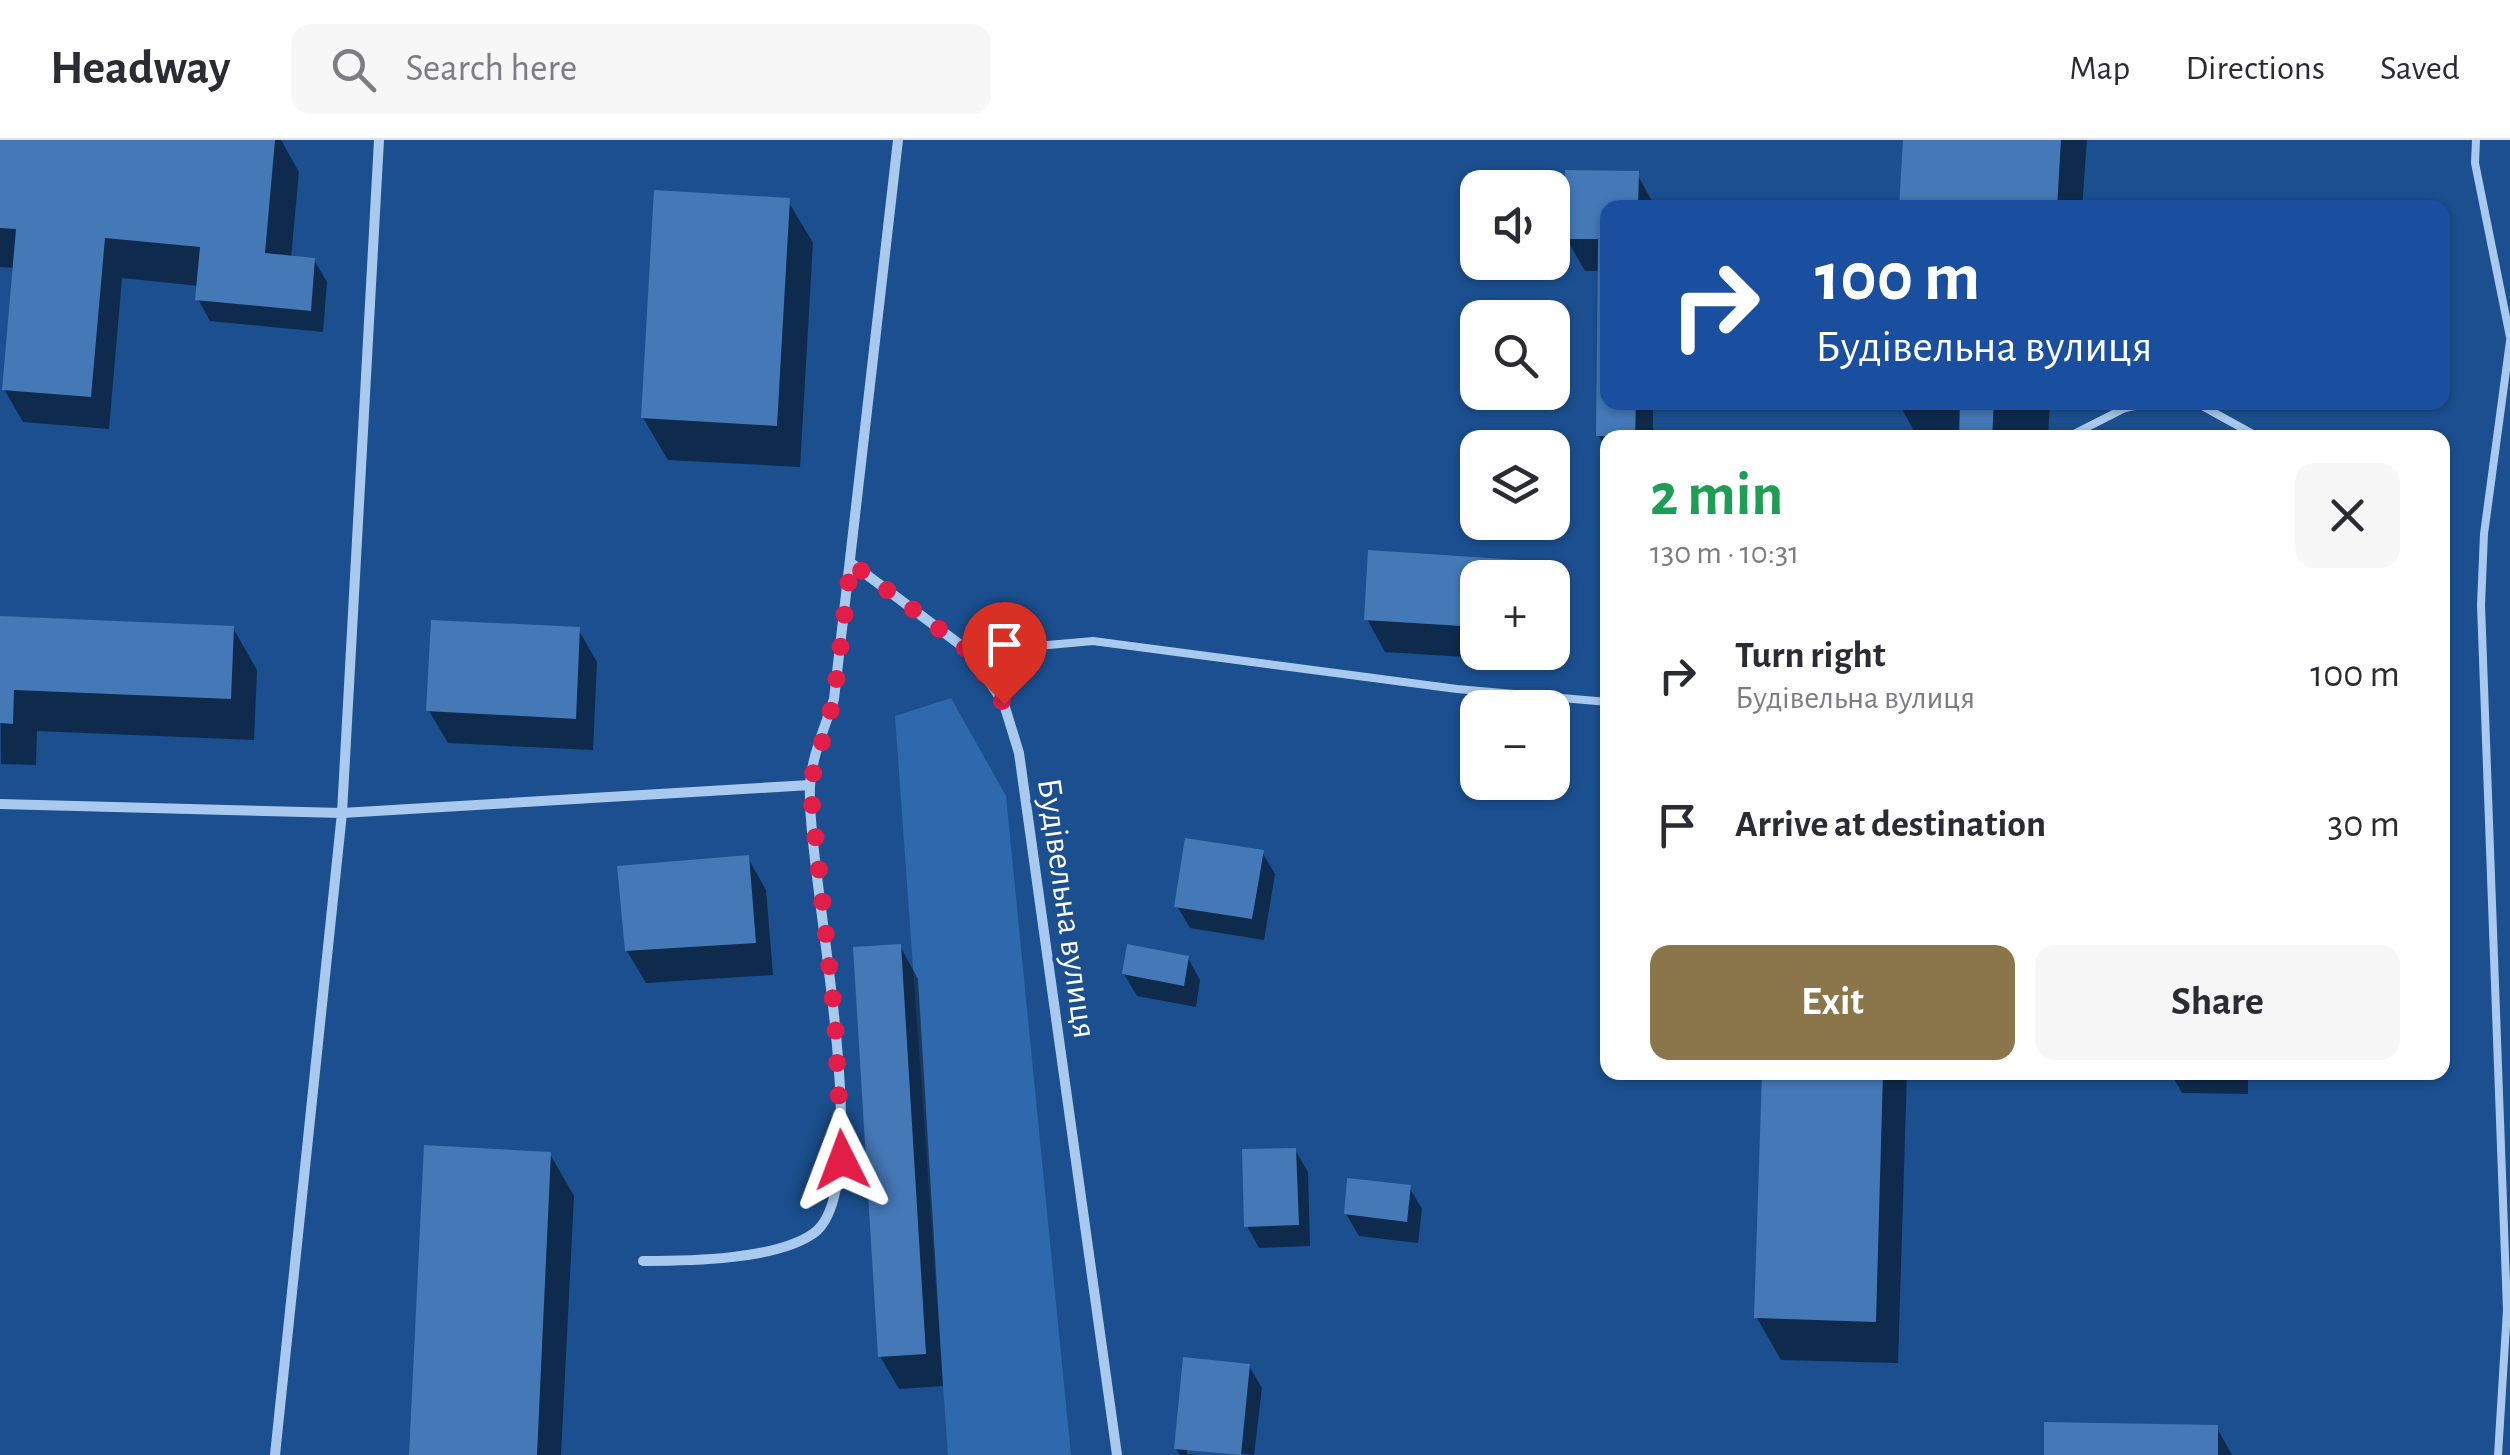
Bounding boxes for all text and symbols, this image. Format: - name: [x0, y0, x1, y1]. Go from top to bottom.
- search box: [291, 24, 991, 114]
- icon: search: [326, 42, 381, 97]
- text: Headway: [50, 45, 231, 93]
- text: Search here: [406, 50, 577, 88]
- text: Map: [2069, 51, 2130, 86]
- text: Directions: [2185, 51, 2325, 86]
- text: Saved: [2380, 51, 2460, 86]
- map controls: [1460, 170, 1570, 800]
- button: sound: [1460, 170, 1570, 280]
- icon: right: [1650, 240, 1780, 370]
- text: 100 m: [1815, 243, 1980, 313]
- button: search: [1460, 300, 1570, 410]
- text: Будівельна вулиця: [1815, 325, 2152, 370]
- button: layers: [1460, 430, 1570, 540]
- button: close: [2295, 463, 2400, 568]
- text: 2 min: [1650, 466, 1783, 526]
- text: 130 m · 10:31: [1650, 537, 1799, 569]
- button: +: [1460, 560, 1570, 670]
- pin: [962, 602, 1047, 705]
- icon: arrive: [977, 617, 1032, 672]
- text: Turn right: [1735, 637, 1885, 675]
- icon: right: [1650, 648, 1705, 703]
- text: 100 m: [2310, 656, 2400, 694]
- text: Будівельна вулиця: [1735, 682, 1975, 714]
- button: −: [1460, 690, 1570, 800]
- street label: Будівельна вулиця: [1031, 776, 1102, 1041]
- icon: arrive: [1650, 798, 1705, 853]
- text: Arrive at destination: [1735, 806, 2046, 844]
- text: 30 m: [2328, 806, 2400, 844]
- button: Exit: [1650, 945, 2015, 1060]
- button: Share: [2035, 945, 2400, 1060]
- position arrow: [790, 1108, 894, 1212]

